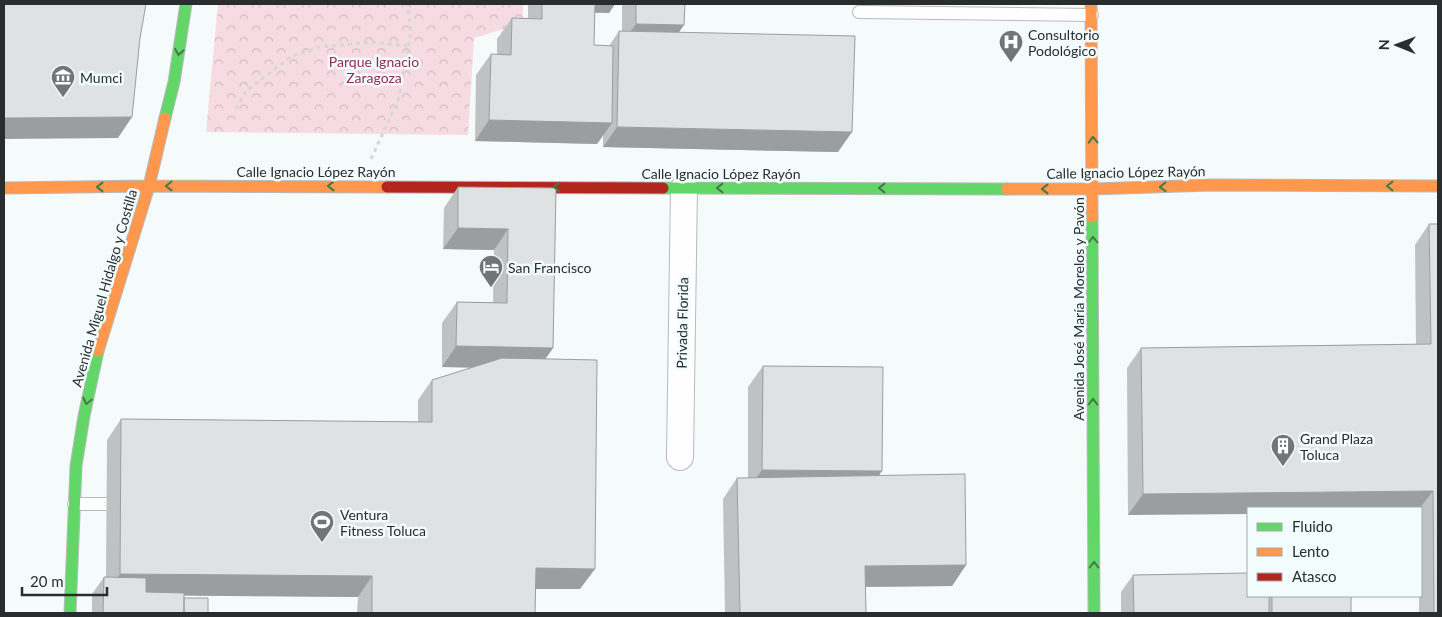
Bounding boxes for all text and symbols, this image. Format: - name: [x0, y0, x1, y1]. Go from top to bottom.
- north arrow: [1372, 20, 1422, 70]
- place label: Consultorio Podológico: [1028, 26, 1100, 59]
- hospital icon: Consultorio Podológico: [998, 29, 1024, 63]
- text: N: [1375, 39, 1392, 50]
- one-way arrow: [174, 48, 184, 56]
- park label: Parque Ignacio Zaragoza: [329, 53, 419, 86]
- museum icon: Mumci: [50, 64, 76, 98]
- place label: Mumci: [80, 69, 122, 86]
- one-way arrow: [1088, 136, 1098, 144]
- street label: Calle Ignacio López Rayón: [1046, 162, 1206, 182]
- street label: Calle Ignacio López Rayón: [236, 163, 396, 180]
- street label: Calle Ignacio López Rayón: [641, 165, 801, 182]
- one-way arrow: [164, 181, 172, 191]
- one-way arrow: [327, 181, 334, 191]
- one-way arrow: [1385, 181, 1393, 191]
- one-way arrow: [96, 182, 104, 192]
- one-way arrow: [553, 182, 560, 192]
- one-way arrow: [1158, 182, 1166, 192]
- one-way arrow: [715, 183, 723, 193]
- one-way arrow: [878, 183, 886, 193]
- one-way arrow: [1040, 184, 1048, 194]
- street label: Avenida Miguel Hidalgo y Costilla: [68, 187, 140, 389]
- street label: Avenida José María Morelos y Pavón: [1070, 197, 1087, 421]
- one-way arrow: [1088, 235, 1098, 243]
- hotel icon: San Francisco: [478, 254, 504, 288]
- place label: San Francisco: [508, 259, 592, 276]
- street label: Privada Florida: [673, 277, 691, 369]
- one-way arrow: [82, 396, 93, 405]
- one-way arrow: [1088, 398, 1098, 406]
- place label: Grand Plaza Toluca: [1300, 430, 1373, 463]
- building icon: Grand Plaza Toluca: [1270, 433, 1296, 467]
- place label: Ventura Fitness Toluca: [340, 506, 426, 539]
- legend: [1247, 507, 1422, 597]
- sports icon: Ventura Fitness Toluca: [309, 509, 335, 543]
- text: Fluido: [1292, 517, 1333, 535]
- text: Lento: [1292, 542, 1329, 560]
- one-way arrow: [1089, 560, 1099, 568]
- scale bar: [22, 564, 108, 596]
- text: Atasco: [1292, 567, 1337, 585]
- text: 20 m: [30, 572, 64, 590]

